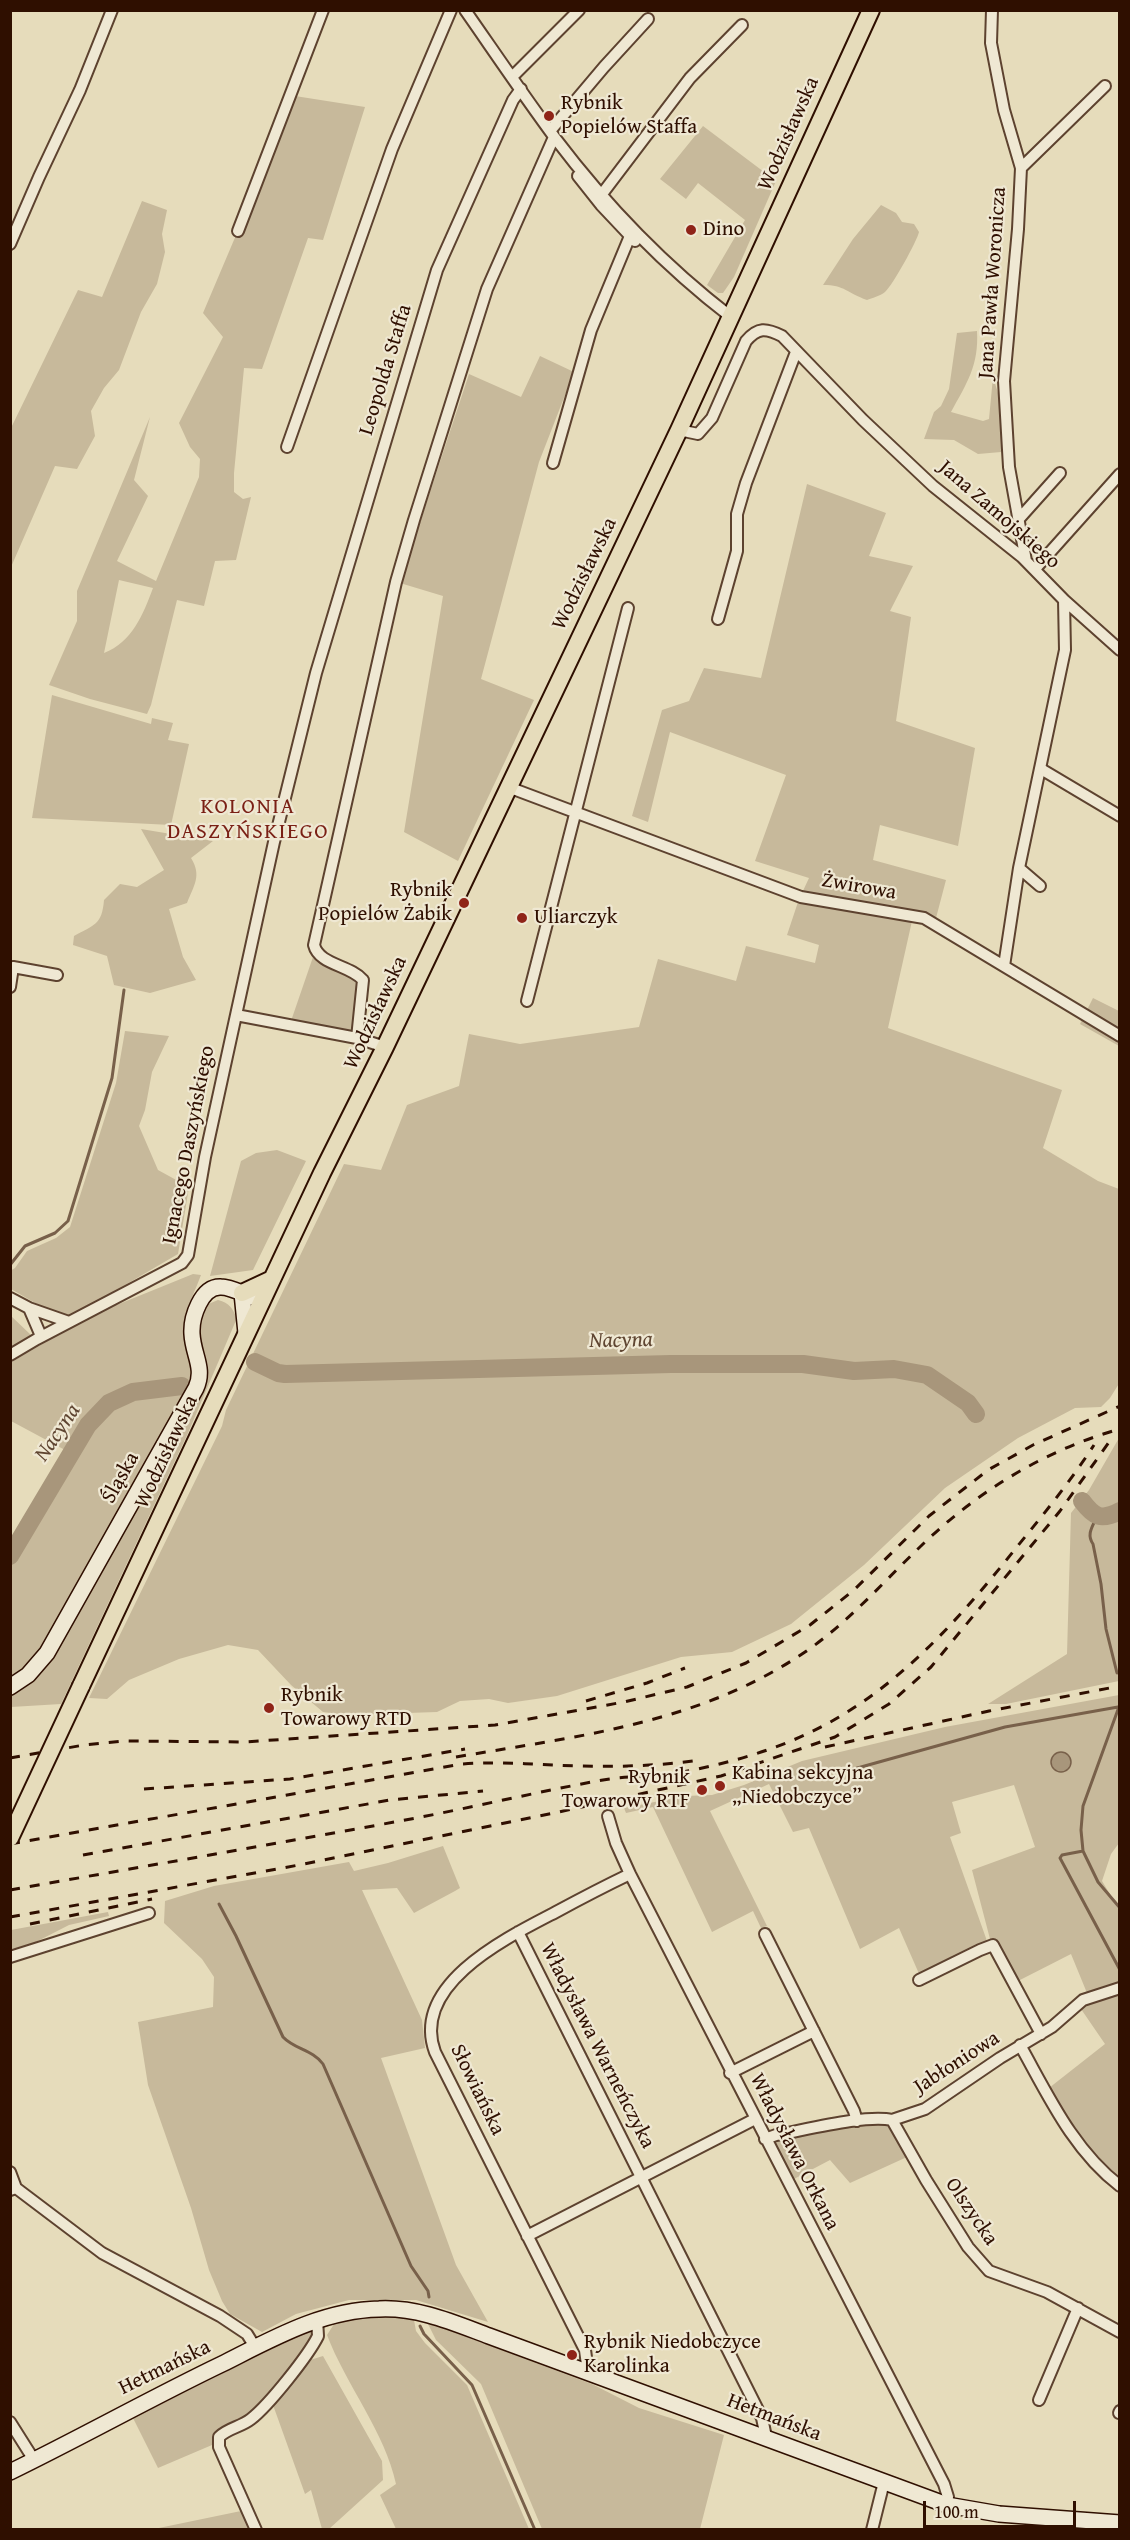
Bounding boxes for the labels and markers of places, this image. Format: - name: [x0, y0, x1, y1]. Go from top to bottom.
- place label: Rybnik Popielów Staffa: [561, 91, 697, 141]
- marker: Rybnik Popielów Staffa: [542, 109, 556, 123]
- place label: Dino: [703, 217, 744, 243]
- marker: Dino: [684, 223, 698, 237]
- place label: Rybnik Popielów Żabik: [318, 878, 452, 928]
- marker: Rybnik Popielów Żabik: [457, 896, 471, 910]
- place label: Uliarczyk: [534, 905, 618, 931]
- marker: Uliarczyk: [515, 911, 529, 925]
- place label: Rybnik Towarowy RTD: [281, 1683, 412, 1733]
- marker: Rybnik Towarowy RTD: [262, 1701, 276, 1715]
- place label: Kabina sekcyjna „Niedobczyce”: [732, 1761, 873, 1811]
- place label: Rybnik Towarowy RTF: [562, 1765, 690, 1815]
- marker: Kabina sekcyjna „Niedobczyce”: [713, 1779, 727, 1793]
- marker: Rybnik Towarowy RTF: [695, 1783, 709, 1797]
- place label: Rybnik Niedobczyce Karolinka: [584, 2330, 761, 2380]
- marker: Rybnik Niedobczyce Karolinka: [565, 2348, 579, 2362]

